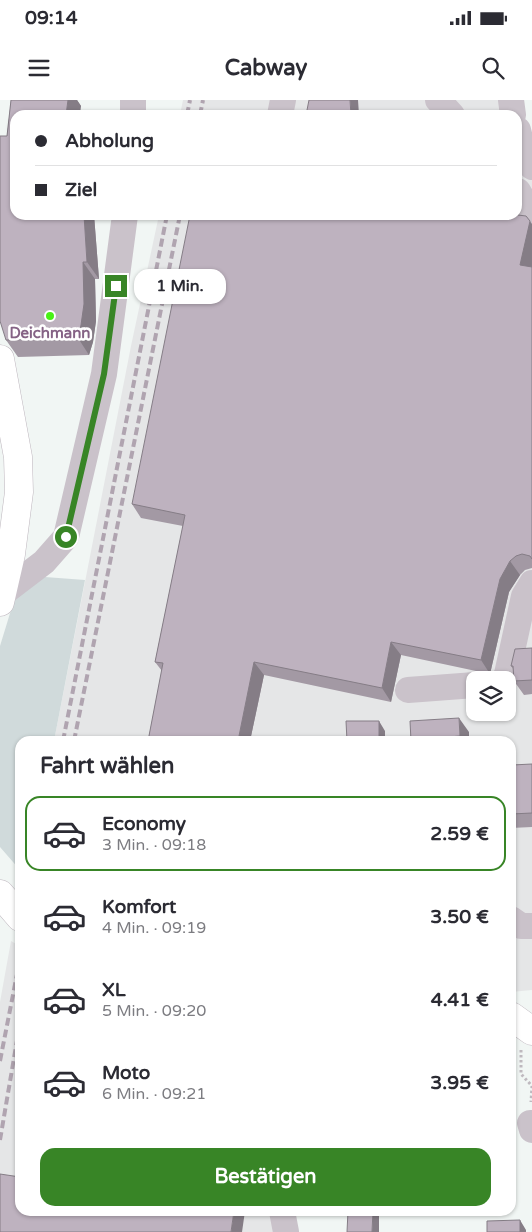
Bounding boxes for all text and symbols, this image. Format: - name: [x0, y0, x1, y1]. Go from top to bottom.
- text: 09:14: [25, 7, 78, 29]
- icon: menu: [25, 54, 53, 82]
- icon: search: [479, 54, 507, 82]
- text: Cabway: [225, 55, 307, 81]
- text: Abholung: [65, 130, 154, 152]
- text: Ziel: [65, 179, 97, 201]
- callout: 1 Min.: [134, 268, 226, 304]
- route end: [105, 275, 127, 297]
- text: 1 Min.: [156, 276, 204, 296]
- marker: Deichmann: [44, 310, 56, 322]
- place label: Deichmann: [10, 324, 90, 342]
- route start: [55, 526, 77, 548]
- map controls: [466, 671, 516, 721]
- button: layers: [466, 671, 516, 721]
- text: Fahrt wählen: [40, 753, 174, 779]
- icon: car: [42, 811, 87, 856]
- text: Economy: [102, 813, 186, 835]
- text: 2.59 €: [430, 823, 489, 845]
- text: 3 Min. · 09:18: [102, 835, 206, 855]
- icon: car: [42, 894, 87, 939]
- text: Komfort: [102, 896, 176, 918]
- text: 3.50 €: [430, 906, 489, 928]
- text: 4 Min. · 09:19: [102, 918, 206, 938]
- icon: car: [42, 977, 87, 1022]
- text: XL: [102, 979, 126, 1001]
- text: 4.41 €: [431, 989, 489, 1011]
- text: 5 Min. · 09:20: [102, 1001, 206, 1021]
- icon: car: [42, 1060, 87, 1105]
- text: Moto: [102, 1062, 150, 1084]
- text: 3.95 €: [430, 1072, 489, 1094]
- text: 6 Min. · 09:21: [102, 1084, 206, 1104]
- button: Bestätigen: [40, 1148, 491, 1206]

